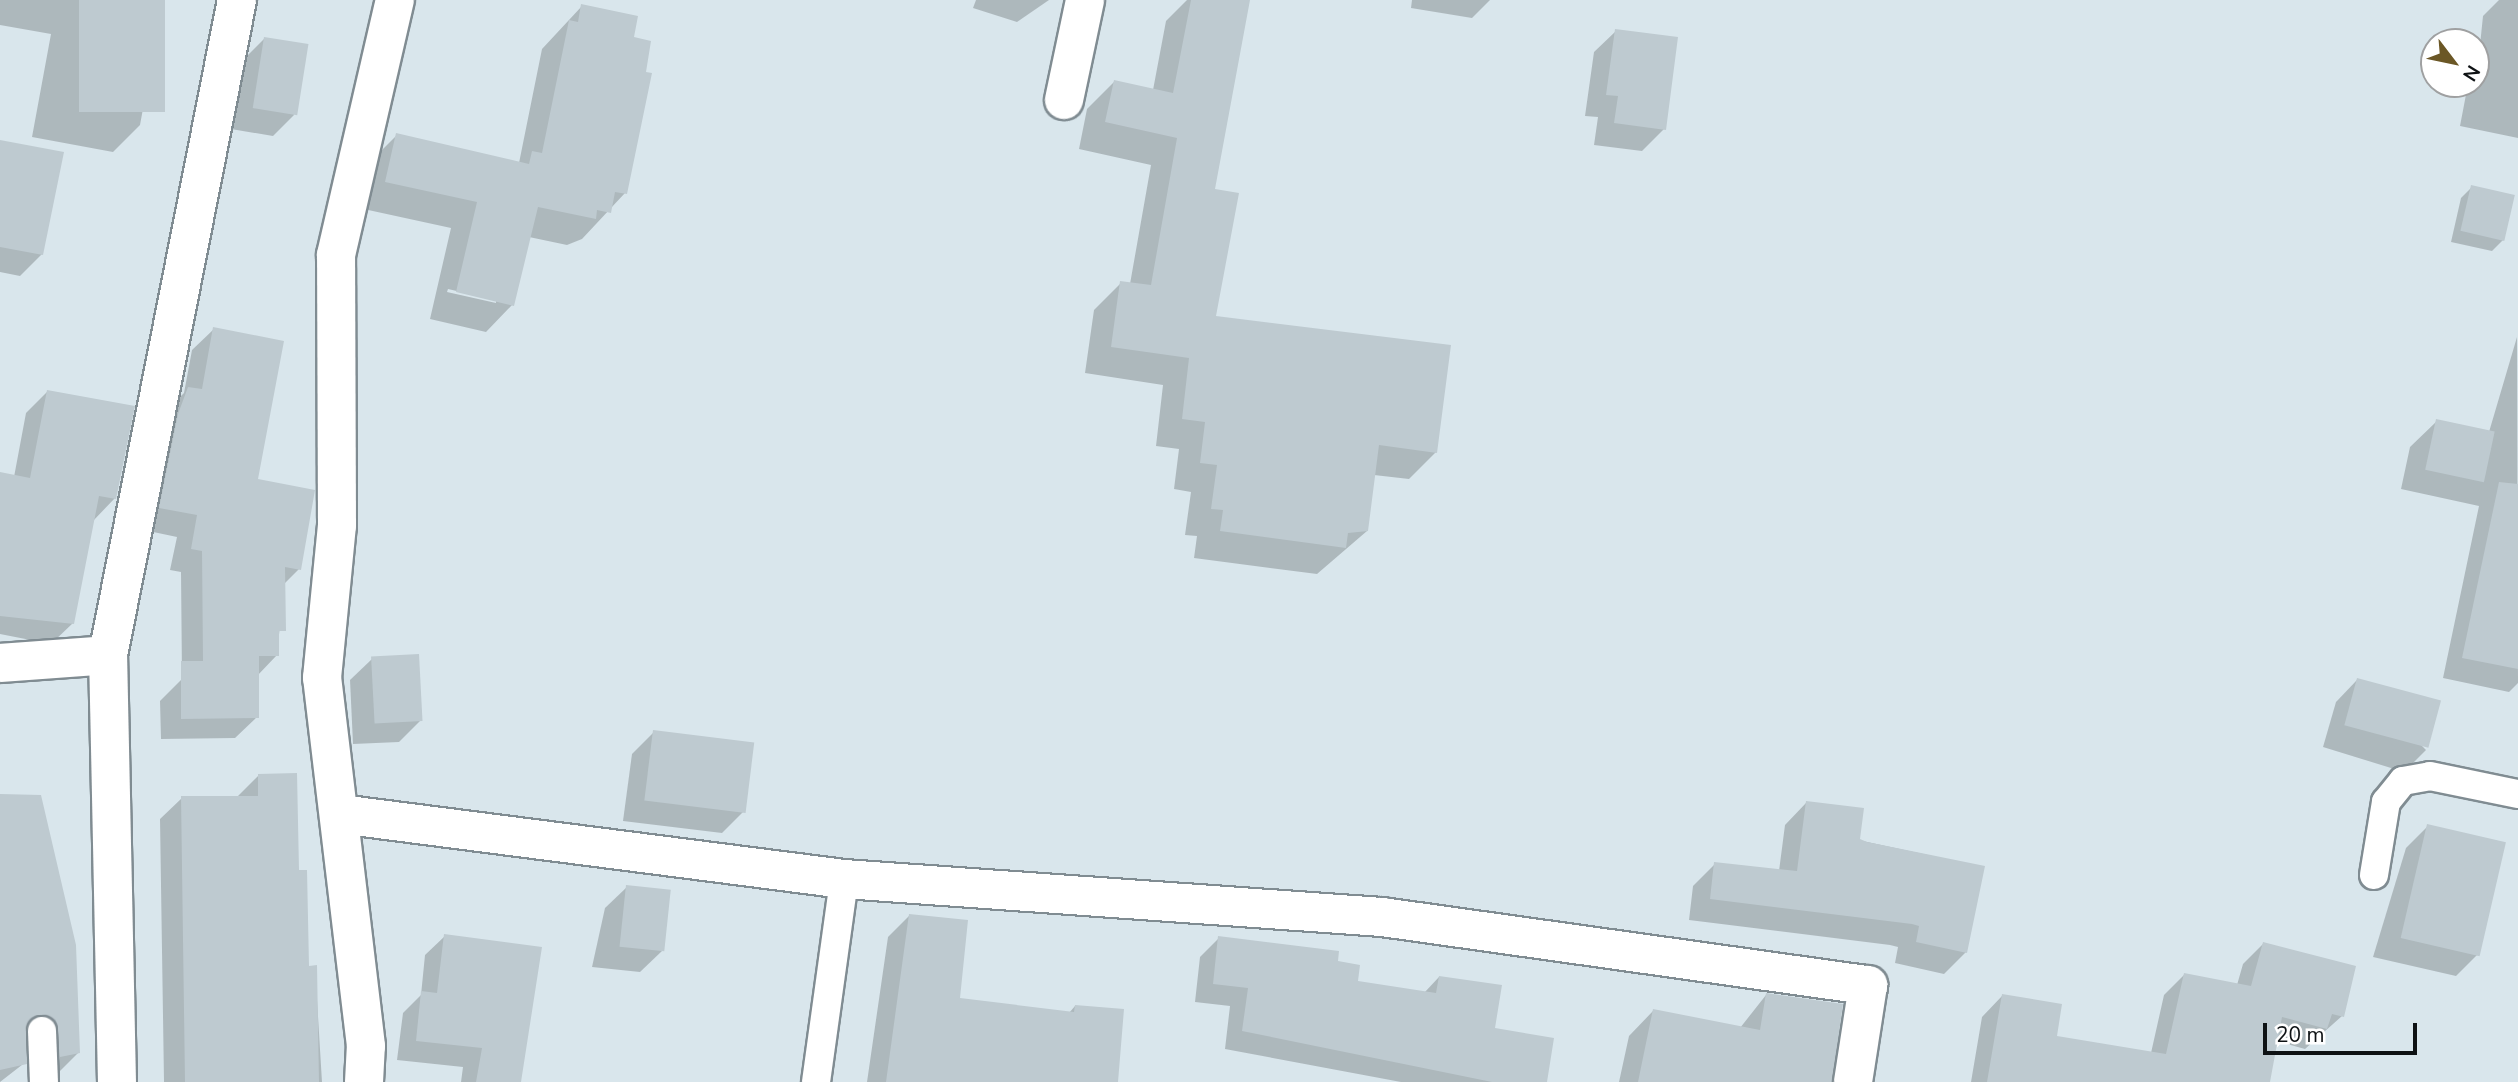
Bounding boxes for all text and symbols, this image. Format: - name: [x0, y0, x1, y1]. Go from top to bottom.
- north arrow: [2420, 28, 2490, 98]
- text: N: [2456, 60, 2486, 86]
- scale bar: [2266, 1009, 2420, 1052]
- text: 20 m: [2276, 1021, 2325, 1049]

